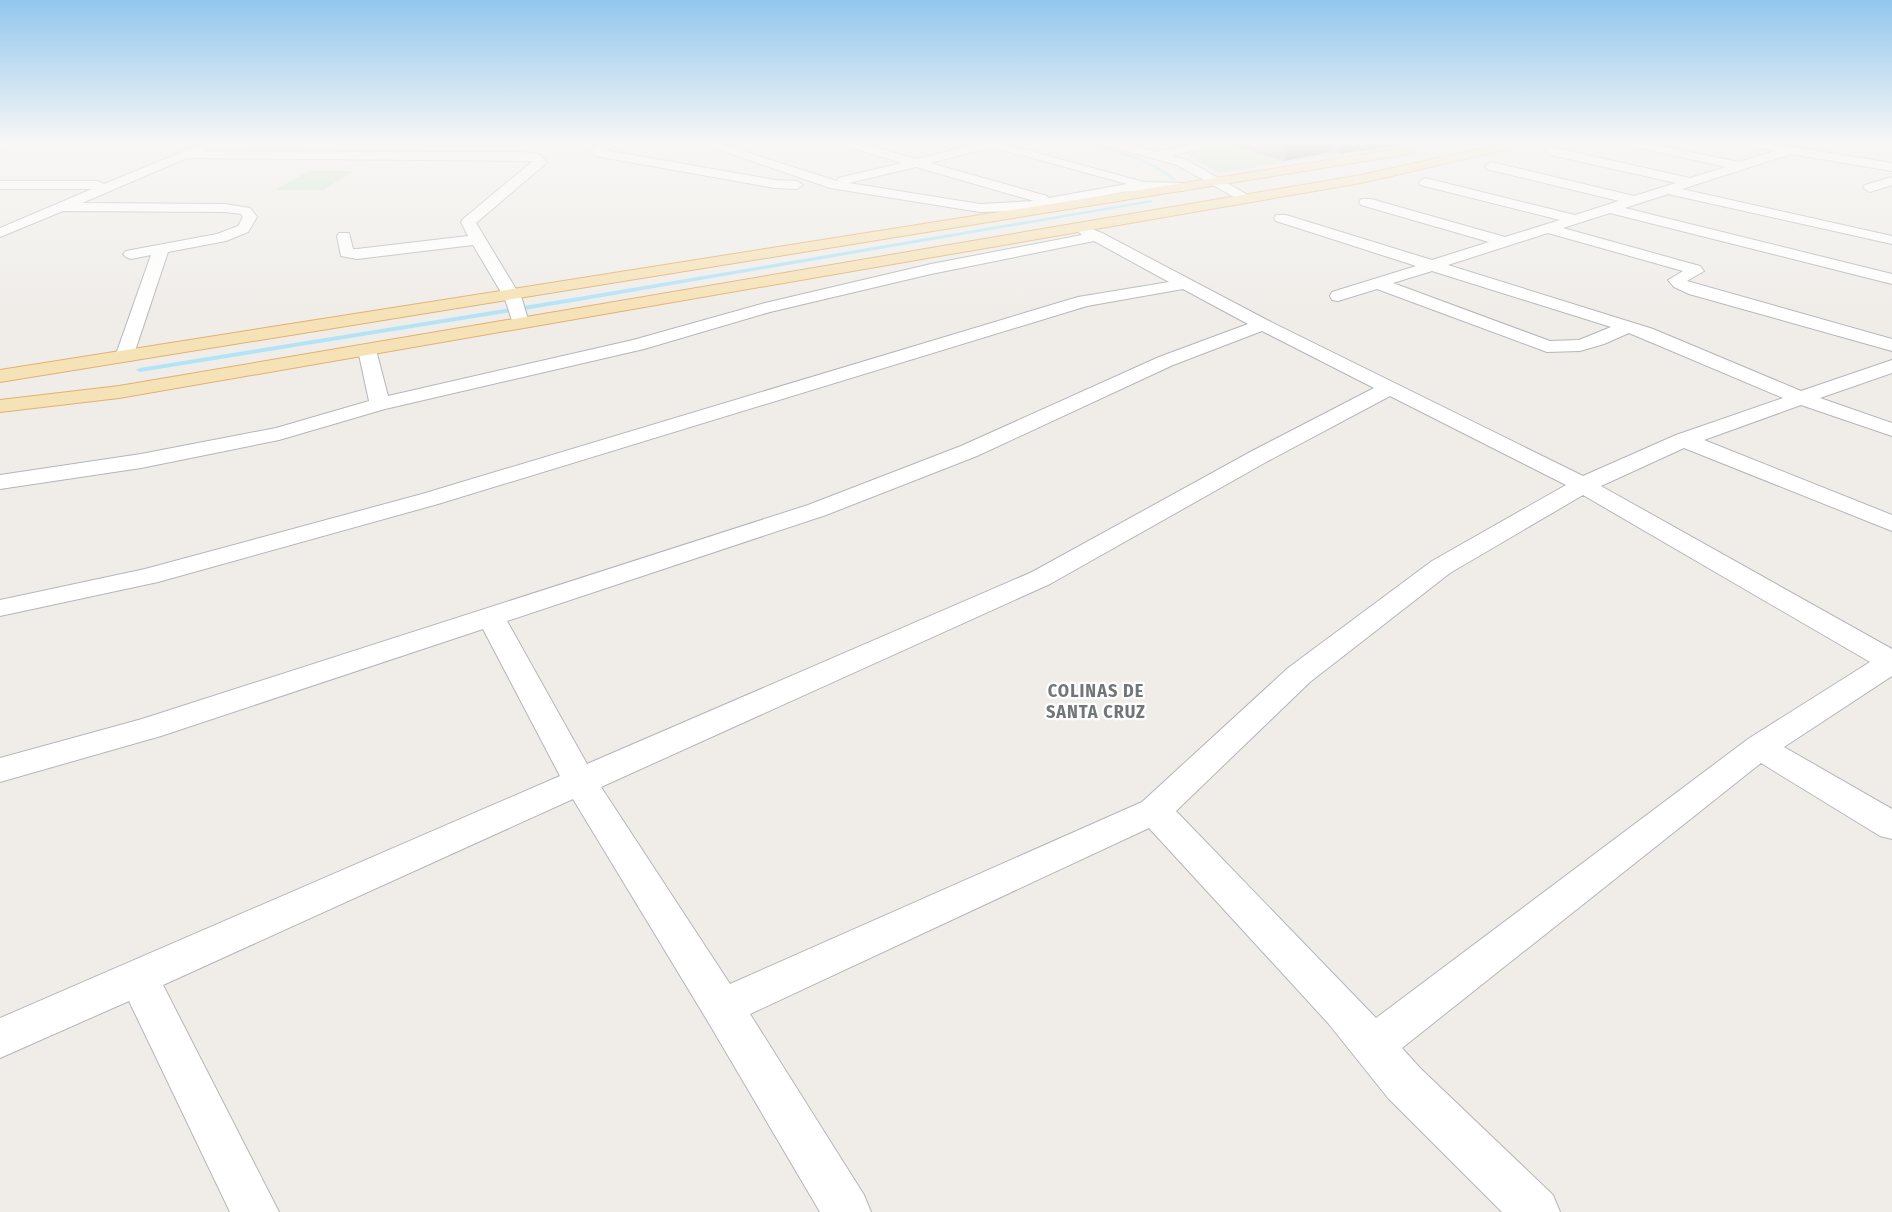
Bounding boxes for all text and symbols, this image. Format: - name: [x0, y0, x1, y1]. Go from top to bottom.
- district label: COLINAS DE SANTA CRUZ: [1046, 680, 1146, 723]

